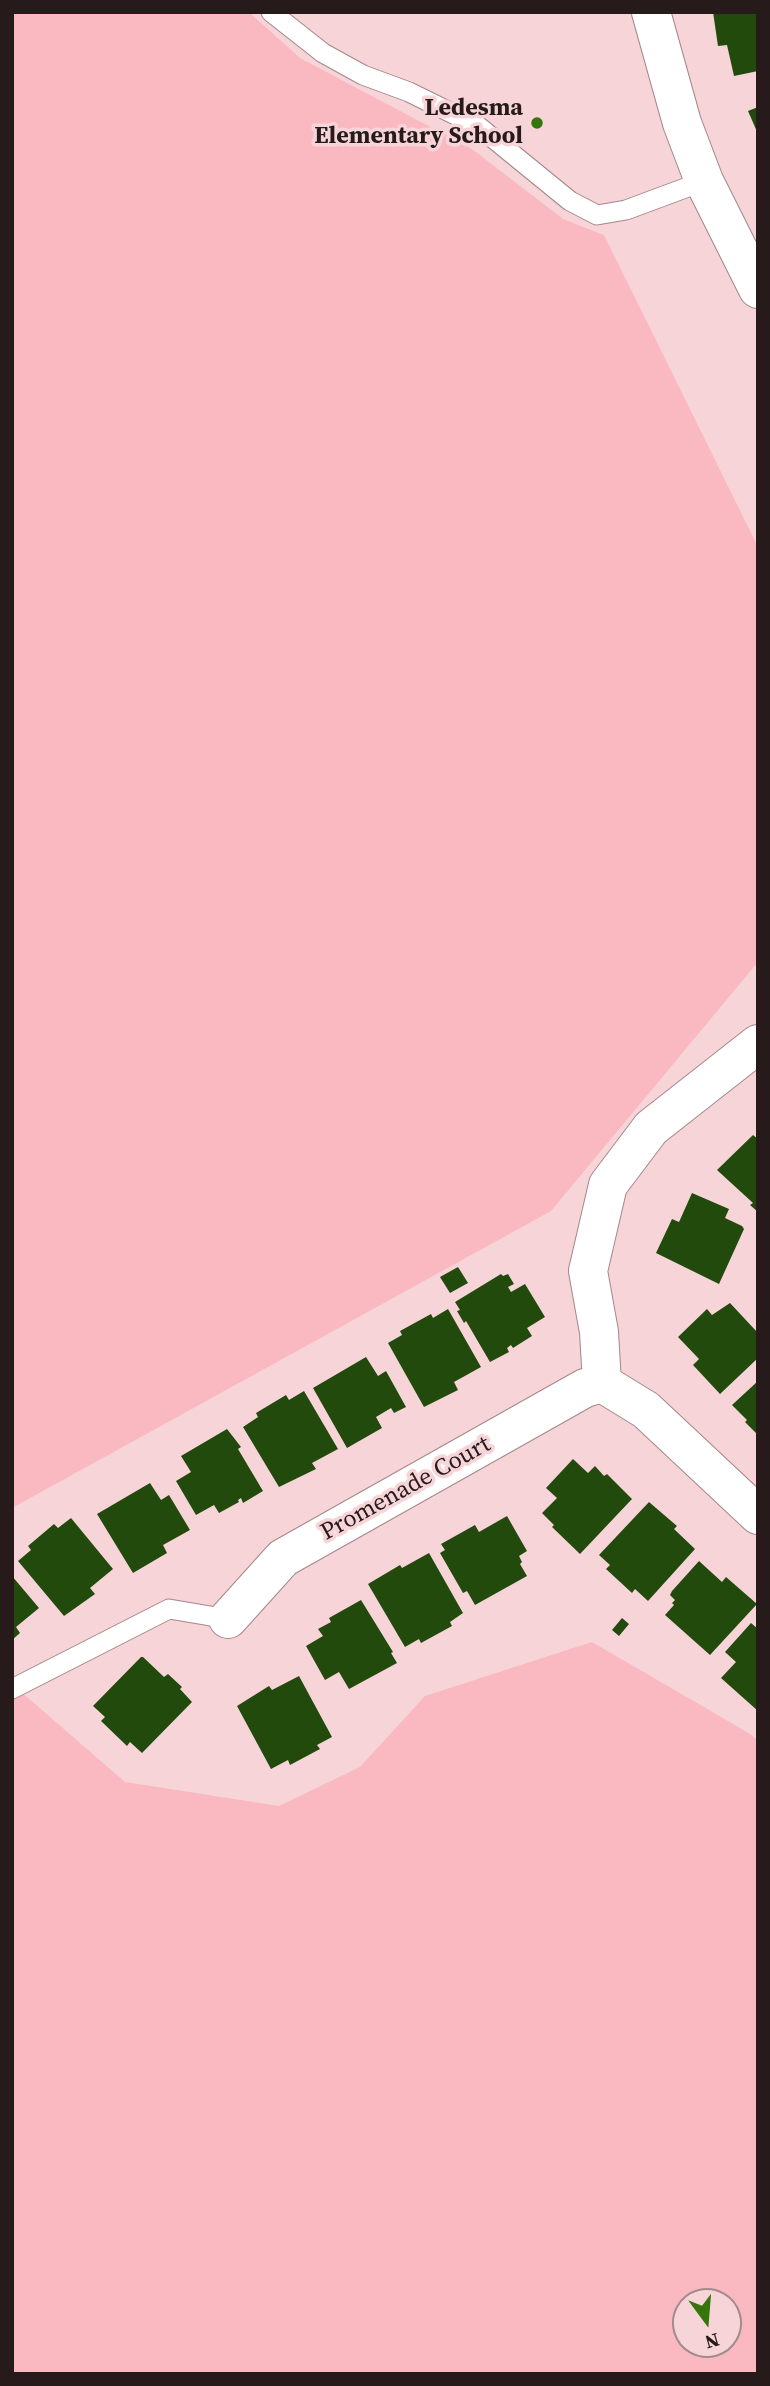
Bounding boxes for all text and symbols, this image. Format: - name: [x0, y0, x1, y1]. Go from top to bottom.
- place label: Ledesma Elementary School: [314, 95, 523, 151]
- marker: Ledesma Elementary School: [529, 115, 545, 131]
- street label: Promenade Court: [316, 1430, 496, 1548]
- north arrow: [672, 2288, 742, 2358]
- text: N: [702, 2327, 722, 2356]

